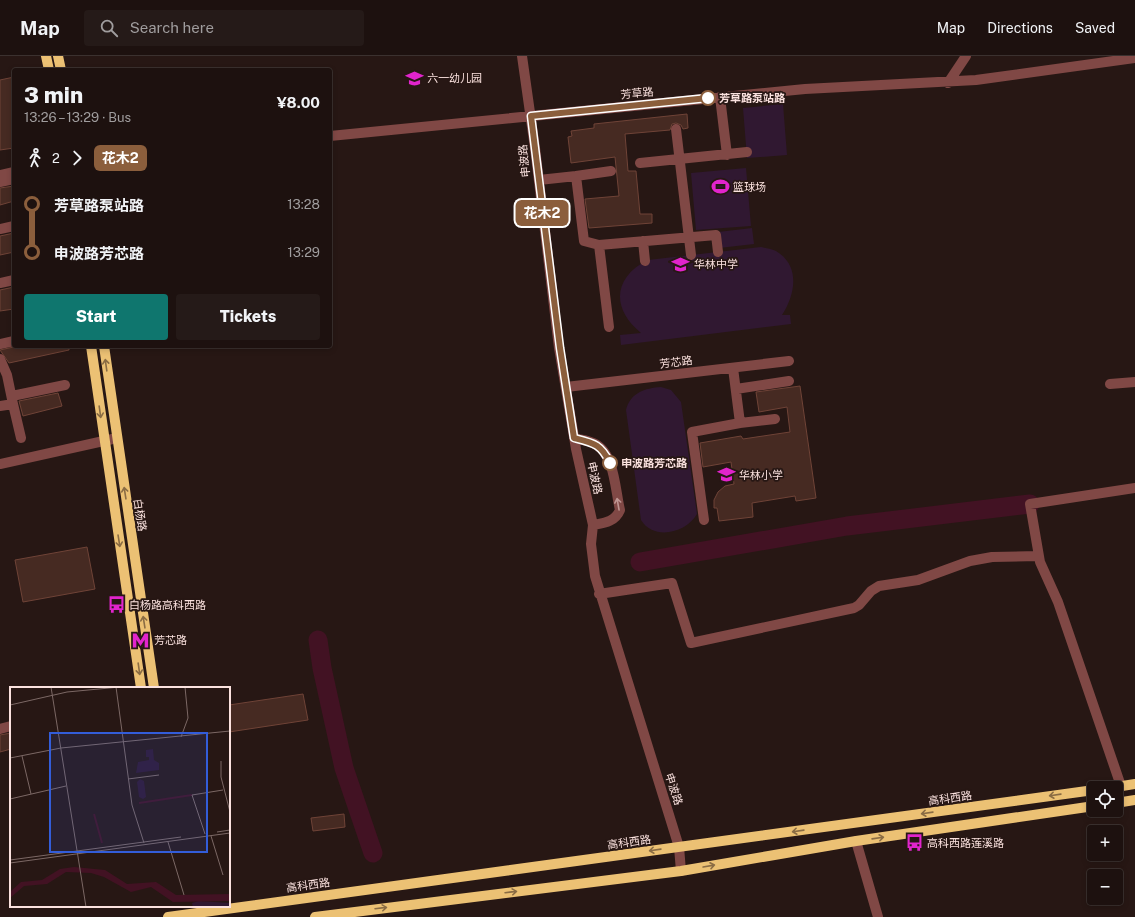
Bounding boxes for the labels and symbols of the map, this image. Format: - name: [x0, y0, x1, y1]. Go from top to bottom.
- school or university icon: 六一幼儿园: [404, 68, 424, 88]
- place label: 六一幼儿园: [427, 72, 482, 84]
- street label: 芳草路: [620, 85, 654, 101]
- marker: 芳草路泵站路: [700, 90, 716, 106]
- place label: 芳草路泵站路: [719, 92, 786, 104]
- street label: 申波路: [516, 144, 532, 178]
- sports icon: 篮球场: [710, 177, 730, 197]
- place label: 篮球场: [733, 181, 766, 193]
- line badge: 花木2: [519, 200, 565, 226]
- school or university icon: 华林中学: [671, 254, 691, 274]
- place label: 华林中学: [694, 258, 738, 270]
- street label: 芳芯路: [659, 354, 693, 370]
- one-way arrow: [102, 359, 110, 372]
- one-way arrow: [96, 405, 104, 418]
- marker: 申波路芳芯路: [602, 455, 618, 471]
- place label: 申波路芳芯路: [621, 457, 688, 469]
- street label: 申波路: [585, 461, 605, 495]
- school or university icon: 华林小学: [716, 465, 736, 485]
- place label: 华林小学: [739, 469, 783, 481]
- one-way arrow: [121, 487, 129, 500]
- street label: 白杨路: [131, 498, 149, 532]
- one-way arrow: [614, 498, 622, 511]
- one-way arrow: [115, 534, 123, 547]
- bus stop icon: 白杨路高科西路: [106, 595, 126, 615]
- place label: 白杨路高科西路: [129, 599, 206, 611]
- one-way arrow: [140, 616, 148, 629]
- metro station icon: 芳芯路: [131, 630, 151, 650]
- place label: 芳芯路: [154, 634, 187, 646]
- one-way arrow: [135, 663, 143, 676]
- inset map: [10, 687, 230, 907]
- street label: 申波路: [663, 771, 685, 807]
- street label: 高科西路: [927, 789, 973, 807]
- one-way arrow: [1049, 792, 1062, 799]
- one-way arrow: [921, 809, 934, 817]
- one-way arrow: [792, 827, 805, 835]
- street label: 高科西路: [606, 833, 652, 851]
- bus stop icon: 高科西路莲溪路: [904, 833, 924, 853]
- one-way arrow: [871, 834, 884, 842]
- place label: 高科西路莲溪路: [927, 837, 1004, 849]
- one-way arrow: [649, 847, 662, 854]
- one-way arrow: [702, 862, 715, 870]
- street label: 高科西路: [285, 876, 331, 894]
- one-way arrow: [504, 888, 517, 896]
- one-way arrow: [375, 904, 388, 912]

